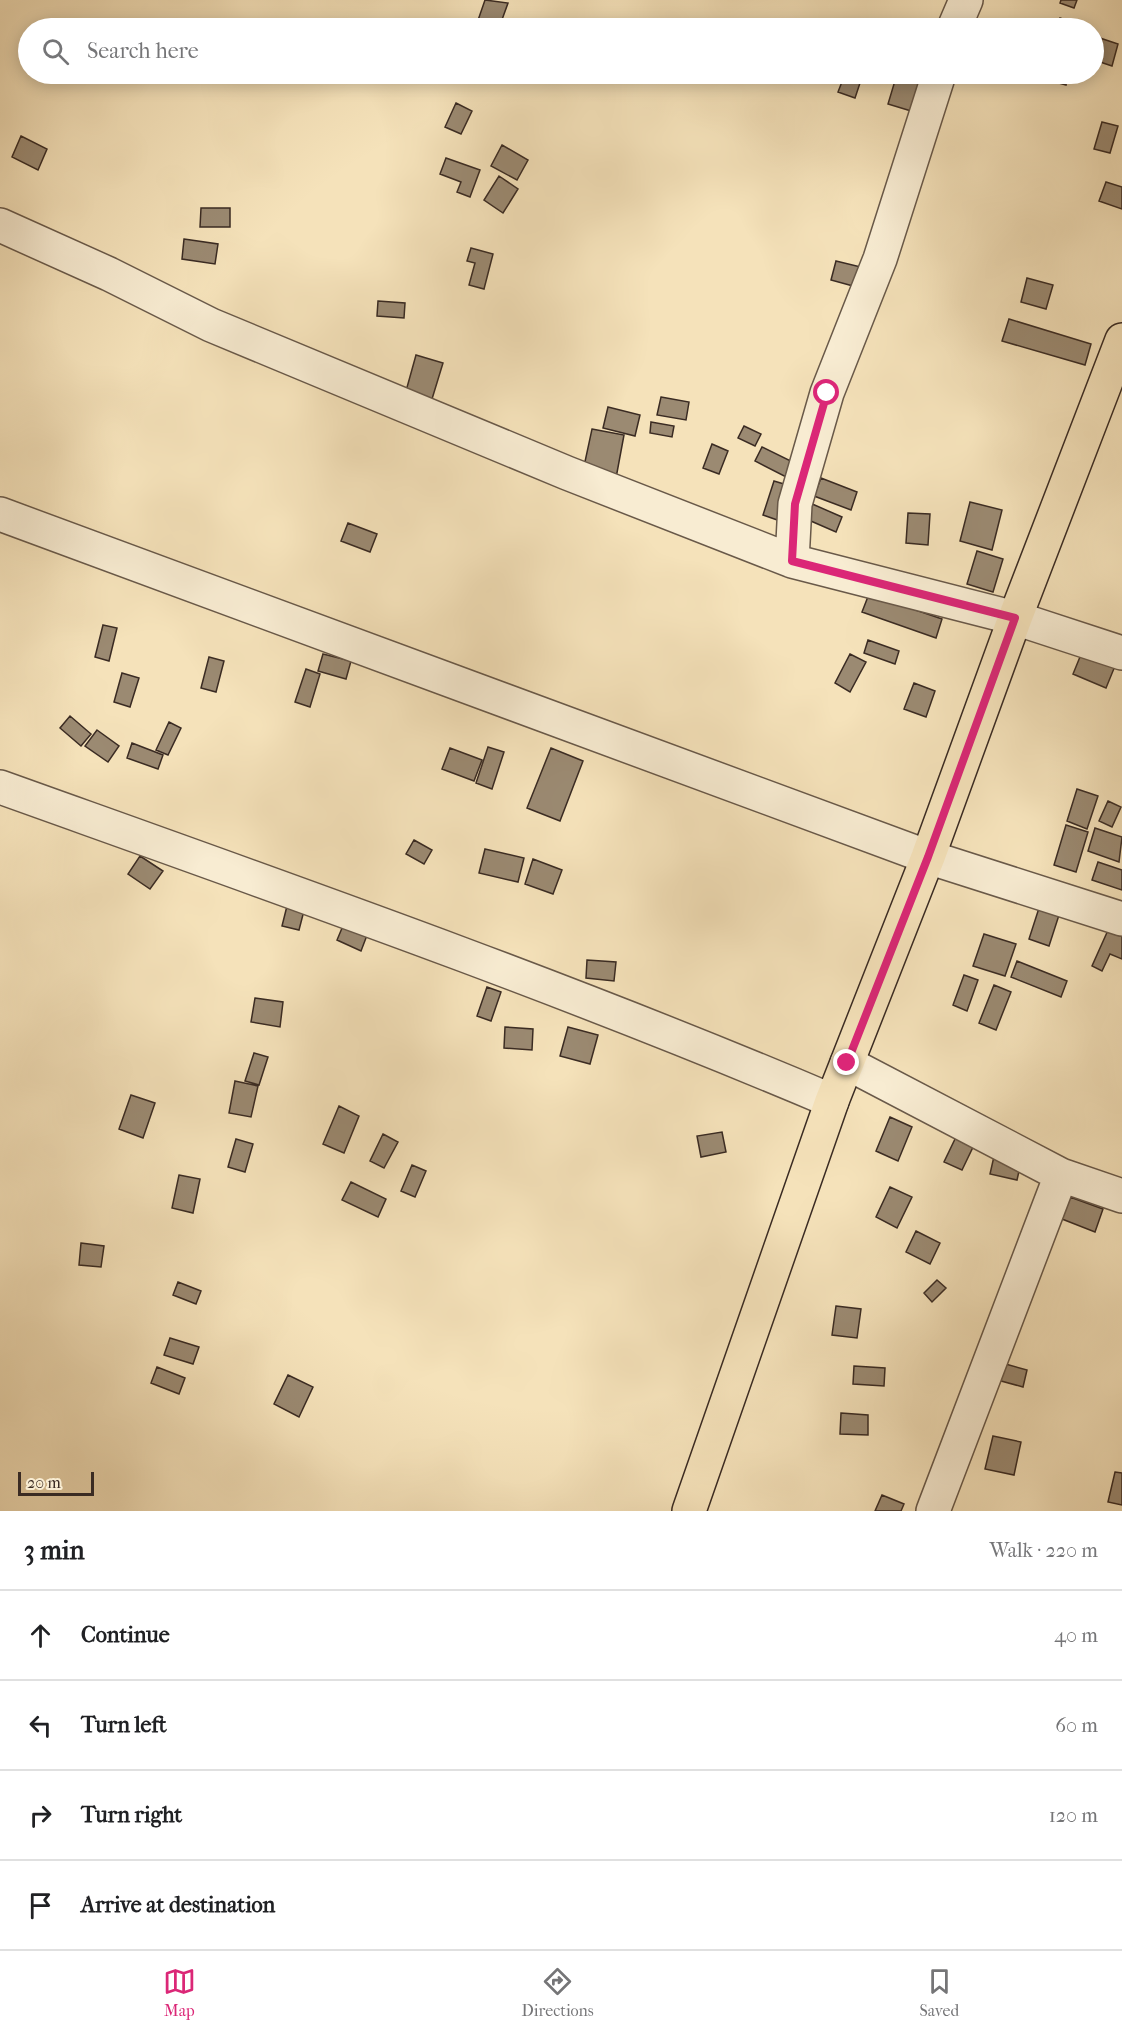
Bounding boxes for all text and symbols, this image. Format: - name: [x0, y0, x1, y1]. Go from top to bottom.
- search box: [18, 18, 1104, 84]
- icon: search: [39, 35, 72, 68]
- text: Search here: [87, 38, 199, 64]
- route start: [813, 379, 839, 405]
- route end: [833, 1049, 859, 1075]
- scale bar: [18, 1469, 94, 1496]
- text: 20 m: [27, 1473, 61, 1492]
- text: 3 min: [24, 1535, 85, 1566]
- text: Walk · 220 m: [990, 1539, 1098, 1562]
- icon: ahead: [24, 1619, 57, 1652]
- text: Continue: [81, 1622, 170, 1648]
- text: 40 m: [1054, 1624, 1098, 1647]
- icon: left: [24, 1709, 57, 1742]
- text: Turn left: [81, 1712, 167, 1738]
- text: 60 m: [1055, 1714, 1098, 1737]
- icon: right: [24, 1799, 57, 1832]
- text: Turn right: [81, 1802, 182, 1828]
- text: 120 m: [1049, 1804, 1098, 1827]
- icon: arrive: [24, 1889, 57, 1922]
- text: Arrive at destination: [81, 1892, 275, 1918]
- tab: Map: [163, 1965, 196, 2020]
- tab: Directions: [522, 1965, 594, 2020]
- tab: Saved: [919, 1965, 959, 2020]

